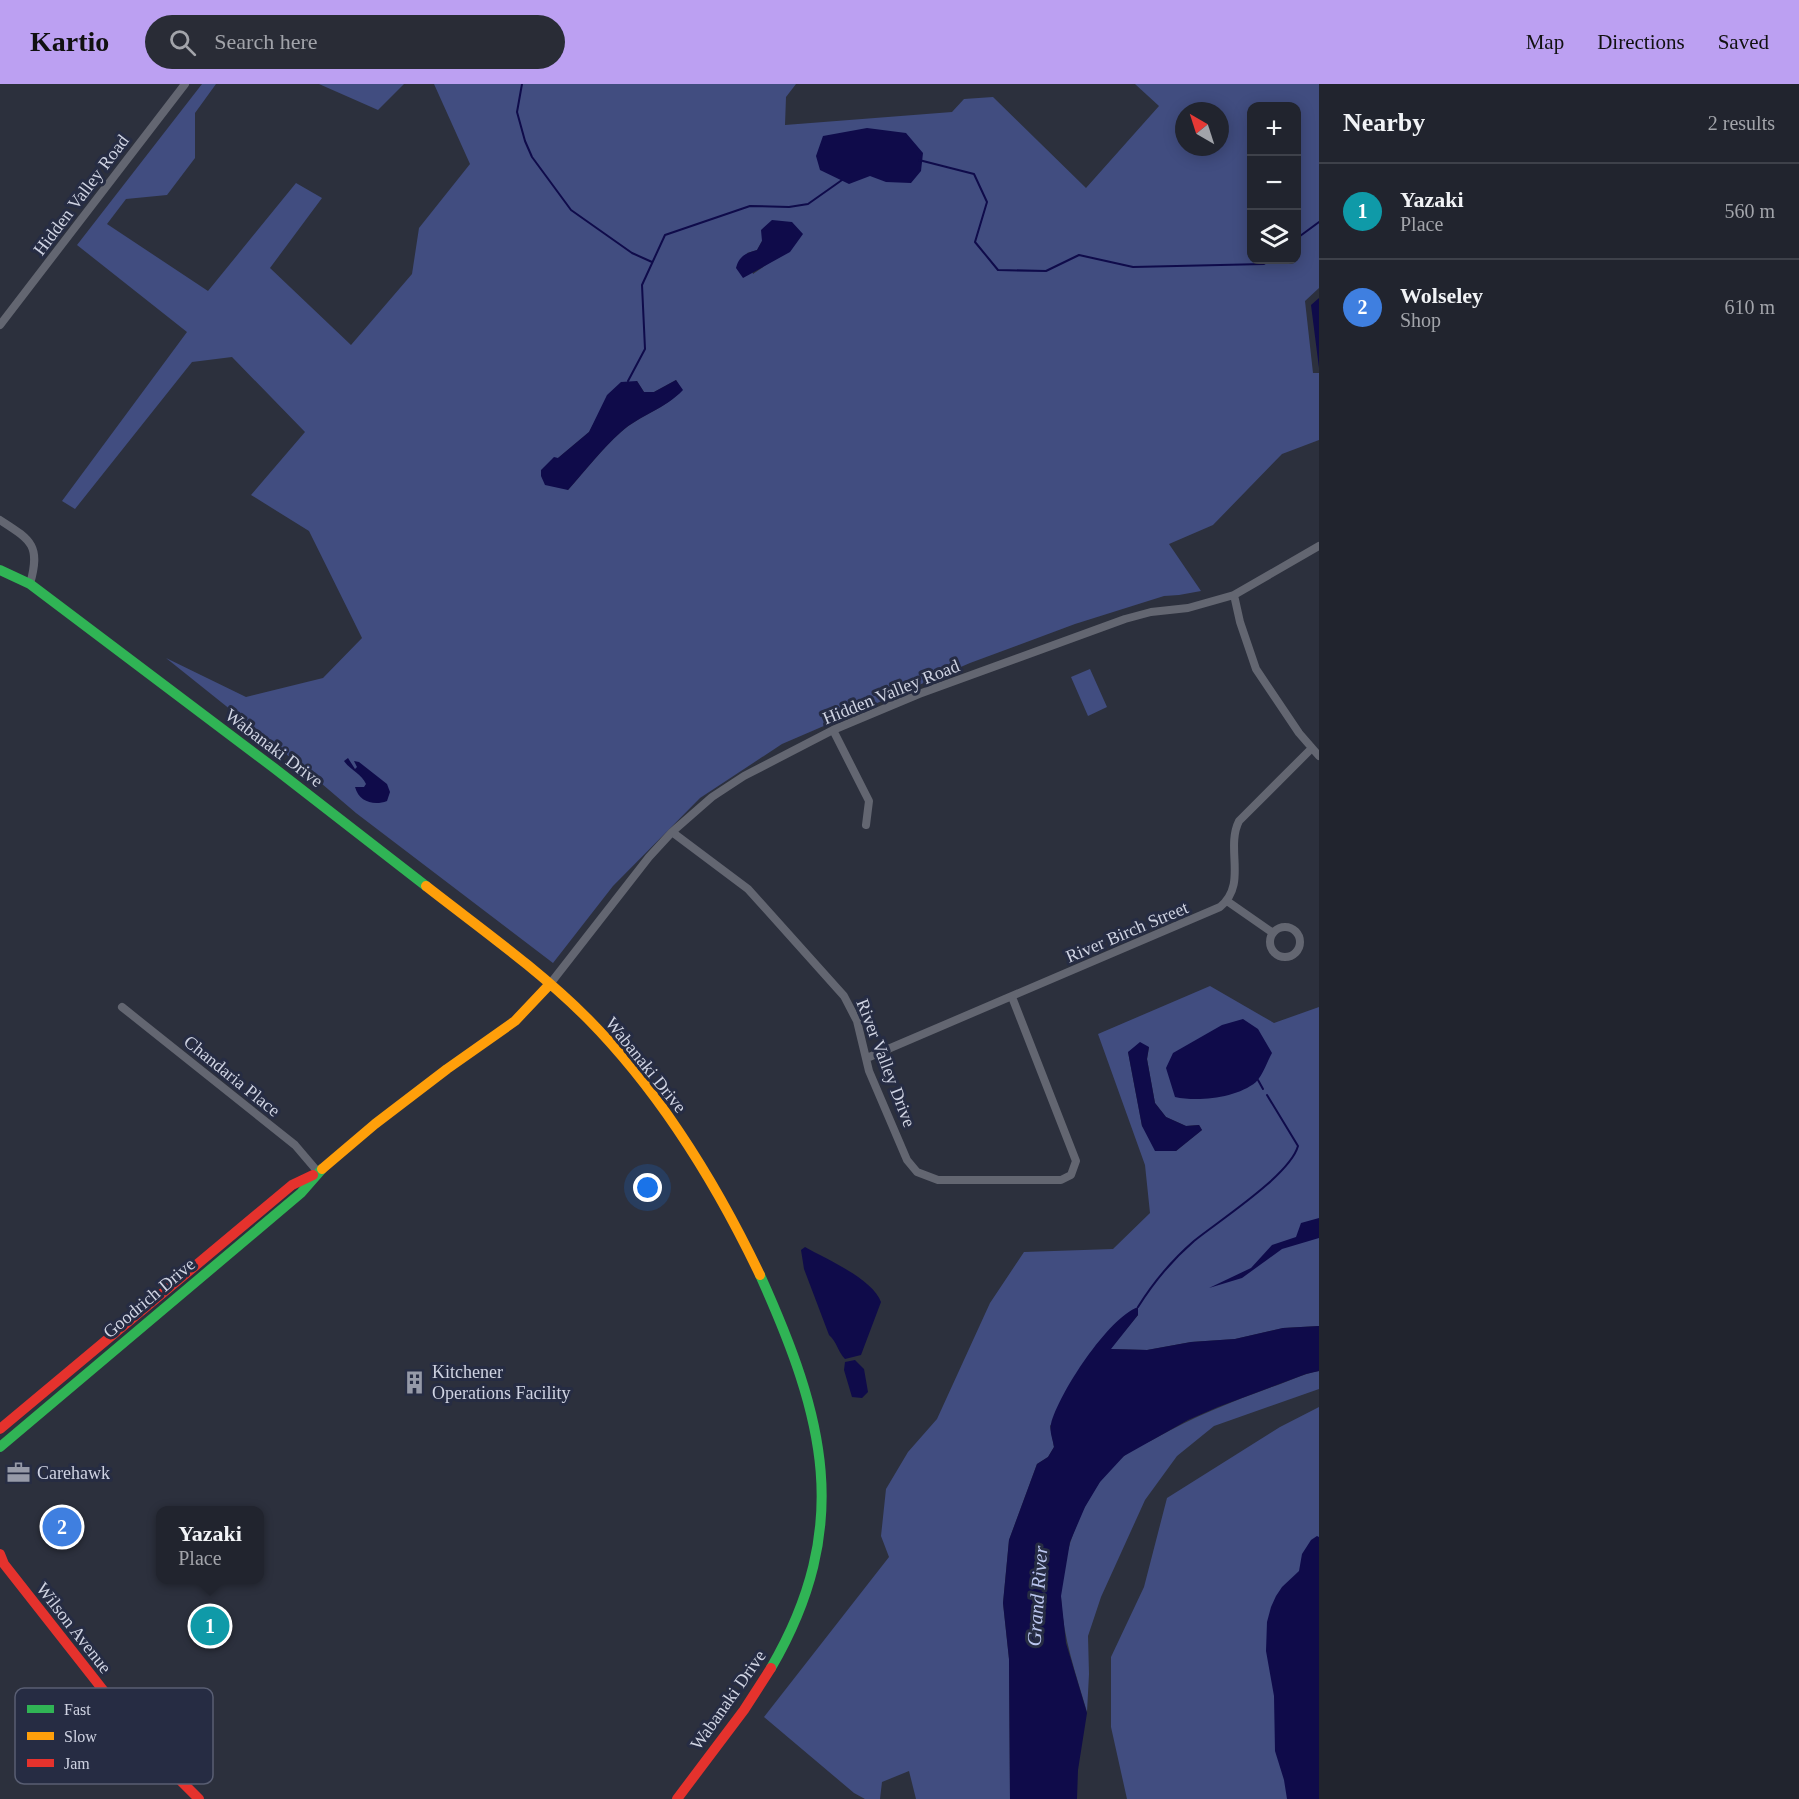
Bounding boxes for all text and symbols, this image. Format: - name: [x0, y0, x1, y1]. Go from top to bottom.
- search box: [145, 15, 565, 69]
- text: Kartio: [30, 26, 109, 57]
- icon: search: [166, 26, 199, 59]
- text: Search here: [214, 29, 318, 54]
- text: Map: [1526, 30, 1564, 54]
- text: Directions: [1597, 30, 1685, 54]
- text: Saved: [1718, 30, 1769, 54]
- north arrow: [1175, 102, 1229, 156]
- map controls: [1247, 102, 1301, 264]
- button: +: [1247, 102, 1301, 156]
- text: Nearby: [1343, 108, 1425, 137]
- text: 2 results: [1708, 112, 1775, 134]
- street label: Hidden Valley Road: [29, 131, 133, 259]
- button: −: [1247, 156, 1301, 210]
- text: Yazaki: [1400, 187, 1464, 212]
- text: 1: [1358, 200, 1368, 222]
- text: 560 m: [1724, 200, 1775, 222]
- button: layers: [1247, 210, 1301, 264]
- text: Place: [1400, 213, 1443, 235]
- text: Wolseley: [1400, 283, 1483, 308]
- text: 2: [1358, 296, 1368, 318]
- text: 610 m: [1724, 296, 1775, 318]
- text: Shop: [1400, 309, 1441, 331]
- street label: Hidden Valley Road: [820, 655, 962, 729]
- street label: Wabanaki Drive: [221, 705, 327, 791]
- street label: River Birch Street: [1063, 897, 1191, 967]
- street label: River Valley Drive: [852, 996, 920, 1130]
- street label: Wabanaki Drive: [601, 1013, 691, 1117]
- street label: Chandaria Place: [180, 1031, 284, 1121]
- your location: [633, 1173, 662, 1202]
- street label: Goodrich Drive: [99, 1254, 199, 1342]
- place label: Kitchener Operations Facility: [432, 1362, 570, 1403]
- building icon: Kitchener Operations Facility: [401, 1369, 427, 1395]
- office icon: Carehawk: [6, 1460, 32, 1486]
- place label: Carehawk: [37, 1463, 110, 1483]
- pin: 2: [42, 1504, 82, 1550]
- popup: [156, 1506, 264, 1584]
- text: Yazaki: [178, 1521, 242, 1546]
- water label: Grand River: [1023, 1545, 1051, 1647]
- text: Place: [178, 1547, 222, 1569]
- street label: Wilson Avenue: [32, 1579, 116, 1677]
- pin: 1: [190, 1604, 230, 1648]
- street label: Wabanaki Drive: [686, 1646, 770, 1754]
- legend: [15, 1688, 213, 1784]
- text: Fast: [64, 1701, 91, 1718]
- text: Slow: [64, 1728, 97, 1745]
- text: Jam: [64, 1755, 90, 1772]

